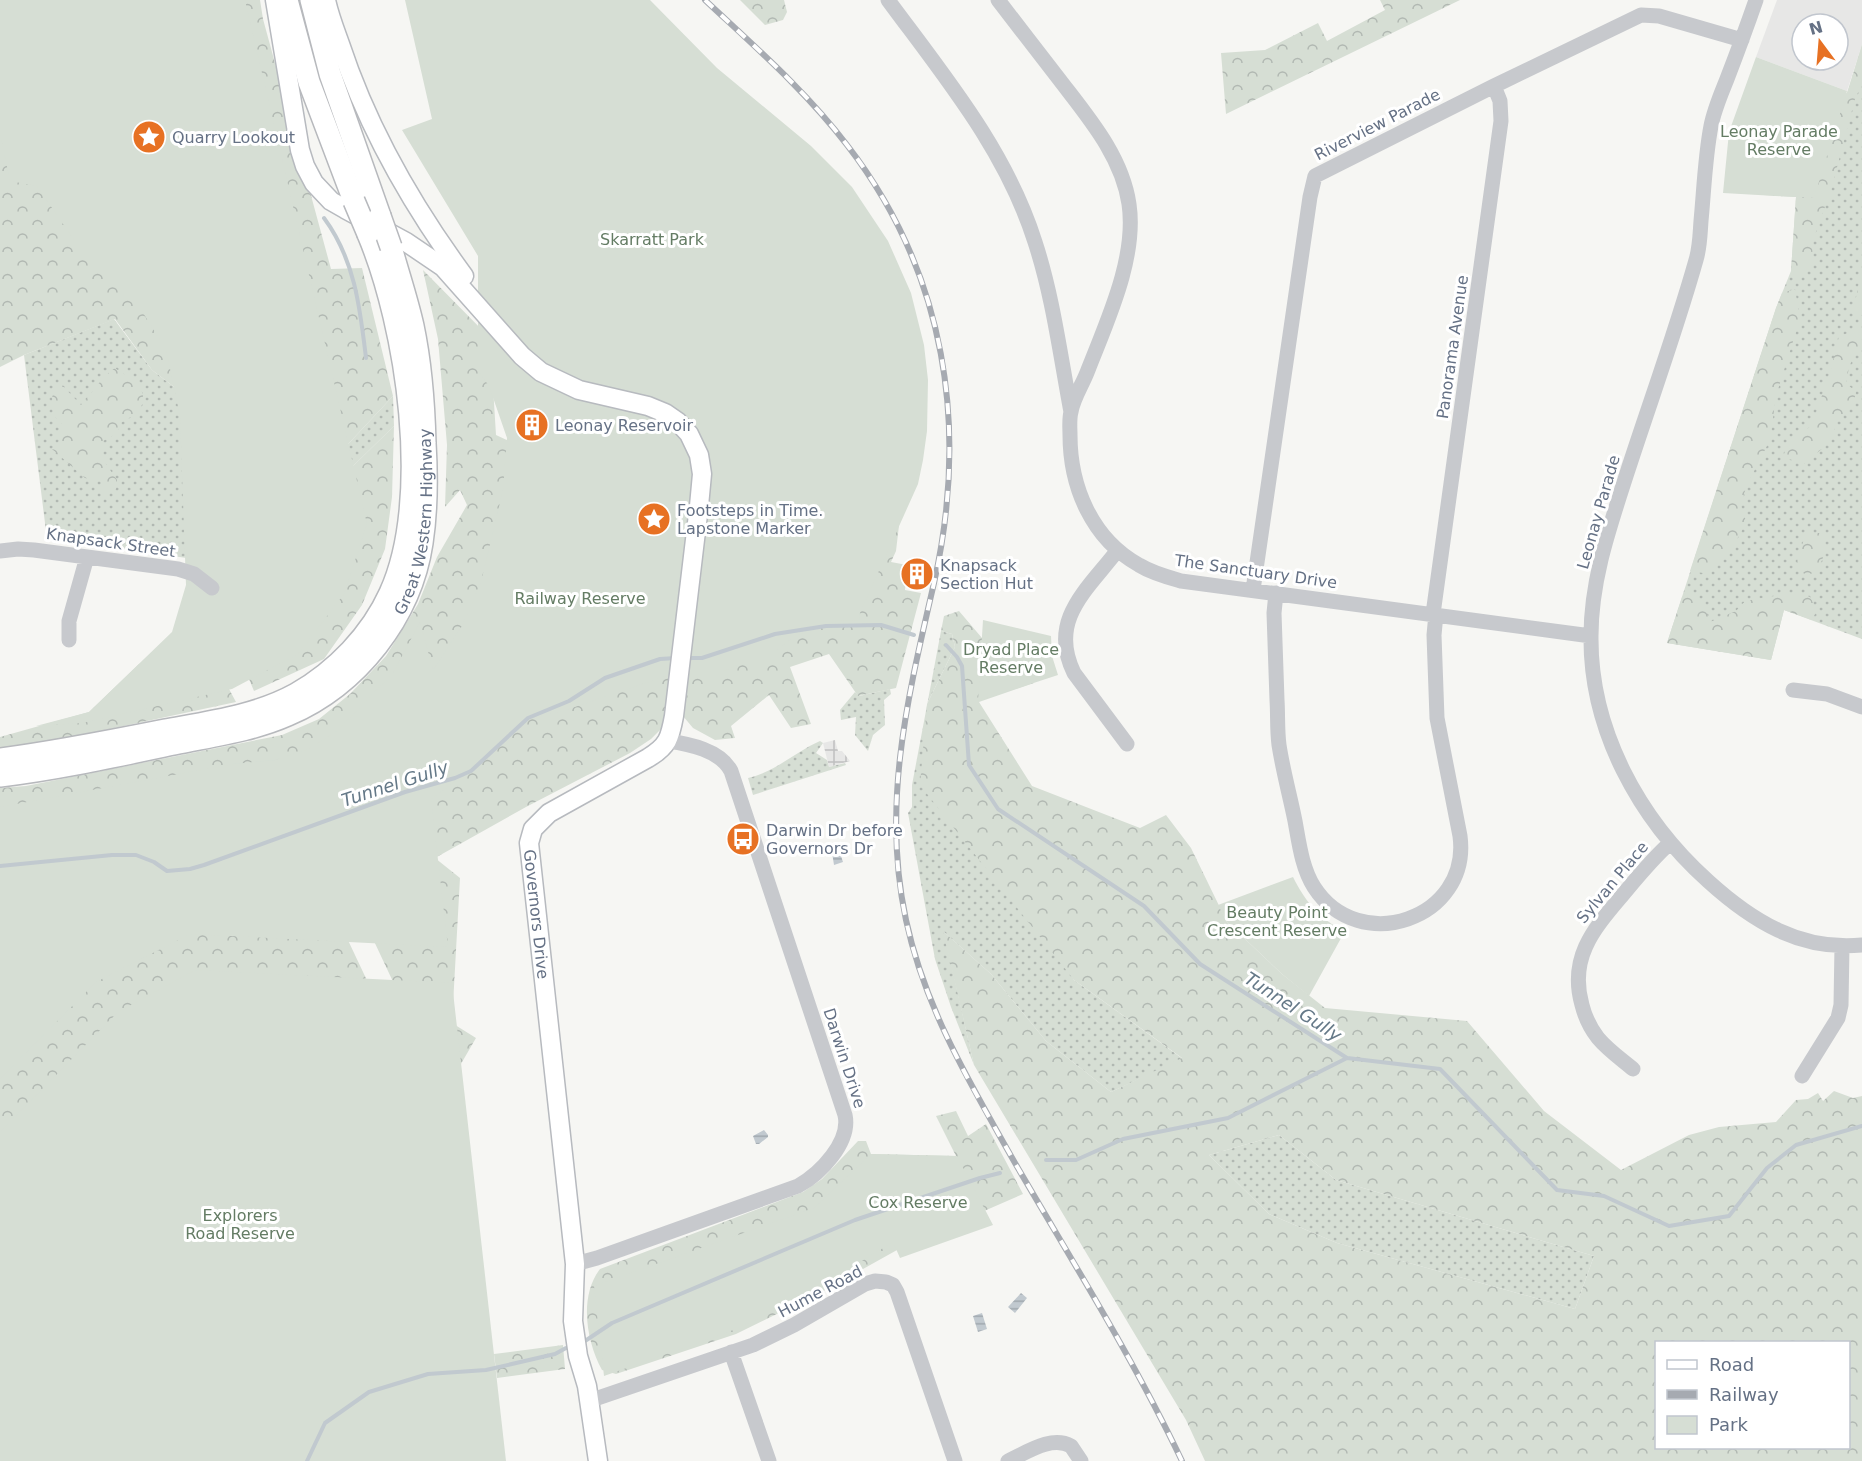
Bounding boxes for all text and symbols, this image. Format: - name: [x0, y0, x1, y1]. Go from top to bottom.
- north arrow: [1790, 12, 1850, 72]
- text: N: [1807, 17, 1825, 39]
- street label: Riverview Parade: [1311, 85, 1443, 164]
- place icon: Quarry Lookout: [131, 119, 167, 155]
- park label: Leonay Parade Reserve: [1720, 122, 1838, 159]
- place label: Quarry Lookout: [172, 128, 295, 147]
- park label: Skarratt Park: [600, 230, 705, 249]
- street label: Panorama Avenue: [1433, 274, 1472, 420]
- building icon: Leonay Reservoir: [514, 407, 550, 443]
- place label: Leonay Reservoir: [555, 416, 693, 435]
- street label: Great Western Highway: [390, 428, 436, 618]
- street label: Leonay Parade: [1573, 453, 1624, 571]
- place icon: Footsteps in Time. Lapstone Marker: [636, 501, 672, 537]
- place label: Footsteps in Time. Lapstone Marker: [677, 501, 823, 538]
- street label: Knapsack Street: [45, 524, 177, 561]
- street label: The Sanctuary Drive: [1173, 551, 1338, 592]
- building icon: Knapsack Section Hut: [899, 556, 935, 592]
- place label: Knapsack Section Hut: [940, 556, 1033, 593]
- park label: Railway Reserve: [514, 589, 646, 608]
- park label: Dryad Place Reserve: [963, 640, 1059, 677]
- water label: Tunnel Gully: [339, 756, 451, 811]
- bus stop icon: Darwin Dr before Governors Dr: [725, 821, 761, 857]
- place label: Darwin Dr before Governors Dr: [766, 821, 903, 858]
- street label: Sylvan Place: [1573, 837, 1652, 927]
- street label: Governors Drive: [520, 848, 553, 980]
- park label: Beauty Point Crescent Reserve: [1207, 903, 1347, 940]
- water label: Tunnel Gully: [1241, 967, 1346, 1046]
- street label: Darwin Drive: [819, 1006, 870, 1111]
- park label: Cox Reserve: [868, 1193, 968, 1212]
- park label: Explorers Road Reserve: [185, 1206, 295, 1243]
- street label: Hume Road: [775, 1261, 866, 1322]
- legend: [1655, 1341, 1850, 1449]
- text: Road: [1709, 1354, 1754, 1375]
- text: Railway: [1709, 1384, 1779, 1405]
- text: Park: [1709, 1414, 1748, 1435]

